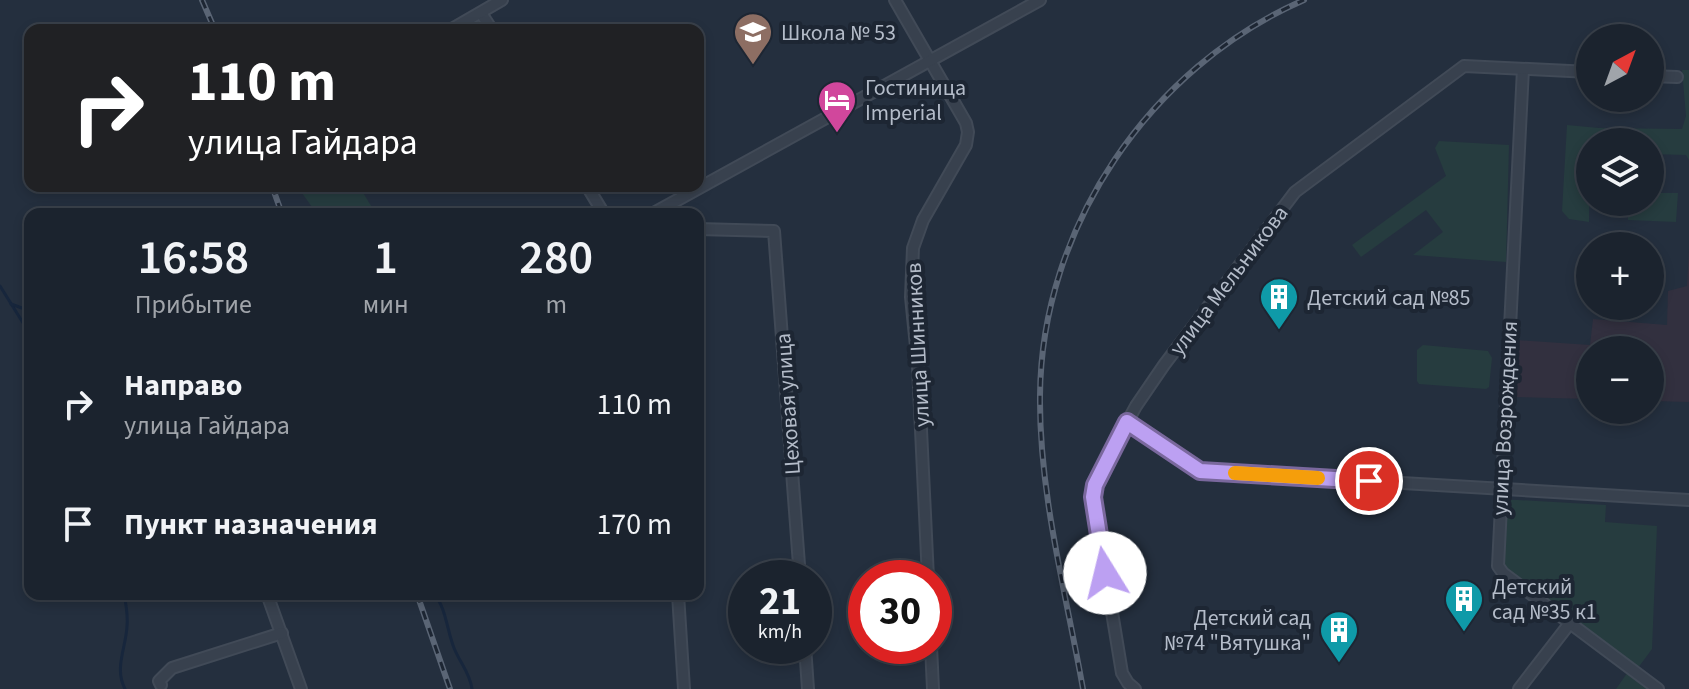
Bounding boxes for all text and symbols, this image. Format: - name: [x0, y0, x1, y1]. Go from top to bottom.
- school or university icon: Школа № 53: [732, 11, 774, 66]
- place label: Школа № 53: [781, 17, 896, 49]
- north arrow: [1576, 24, 1664, 112]
- map controls: [1576, 24, 1664, 424]
- text: 110 m: [188, 43, 336, 122]
- icon: right: [56, 56, 160, 160]
- place label: Гостиница Imperial: [865, 72, 966, 129]
- hotel icon: Гостиница Imperial: [816, 79, 858, 134]
- text: улица Гайдара: [188, 117, 418, 168]
- button: layers: [1576, 128, 1664, 216]
- street label: улица Мельникова: [1162, 199, 1296, 362]
- text: 16:58: [138, 224, 249, 292]
- text: 1: [373, 224, 398, 292]
- text: 280: [519, 224, 593, 292]
- button: +: [1576, 232, 1664, 320]
- street label: улица Шинников: [898, 262, 938, 428]
- building icon: Детский сад №85: [1258, 276, 1300, 331]
- place label: Детский сад №85: [1307, 282, 1470, 314]
- text: Прибытие: [135, 286, 252, 323]
- text: мин: [363, 286, 409, 323]
- text: m: [545, 286, 567, 323]
- street label: улица Возрождения: [1484, 320, 1526, 516]
- street label: Цеховая улица: [767, 332, 809, 476]
- button: −: [1576, 336, 1664, 424]
- text: Направо: [124, 364, 242, 407]
- icon: right: [56, 382, 100, 426]
- text: 110 m: [596, 383, 672, 426]
- text: улица Гайдара: [124, 407, 290, 444]
- pin: [1335, 447, 1403, 515]
- icon: arrive: [1347, 459, 1391, 503]
- icon: arrive: [56, 502, 100, 546]
- text: Пункт назначения: [124, 503, 378, 546]
- text: 170 m: [596, 503, 672, 546]
- position arrow: [1063, 531, 1147, 615]
- speed limit sign: 30: [848, 560, 952, 664]
- place label: Детский сад №35 к1: [1492, 571, 1597, 628]
- text: 21: [759, 573, 801, 630]
- building icon: Детский сад №35 к1: [1443, 578, 1485, 633]
- place label: Детский сад №74 "Вятушка": [1164, 602, 1311, 659]
- building icon: Детский сад №74 "Вятушка": [1318, 609, 1360, 664]
- text: km/h: [758, 618, 802, 646]

